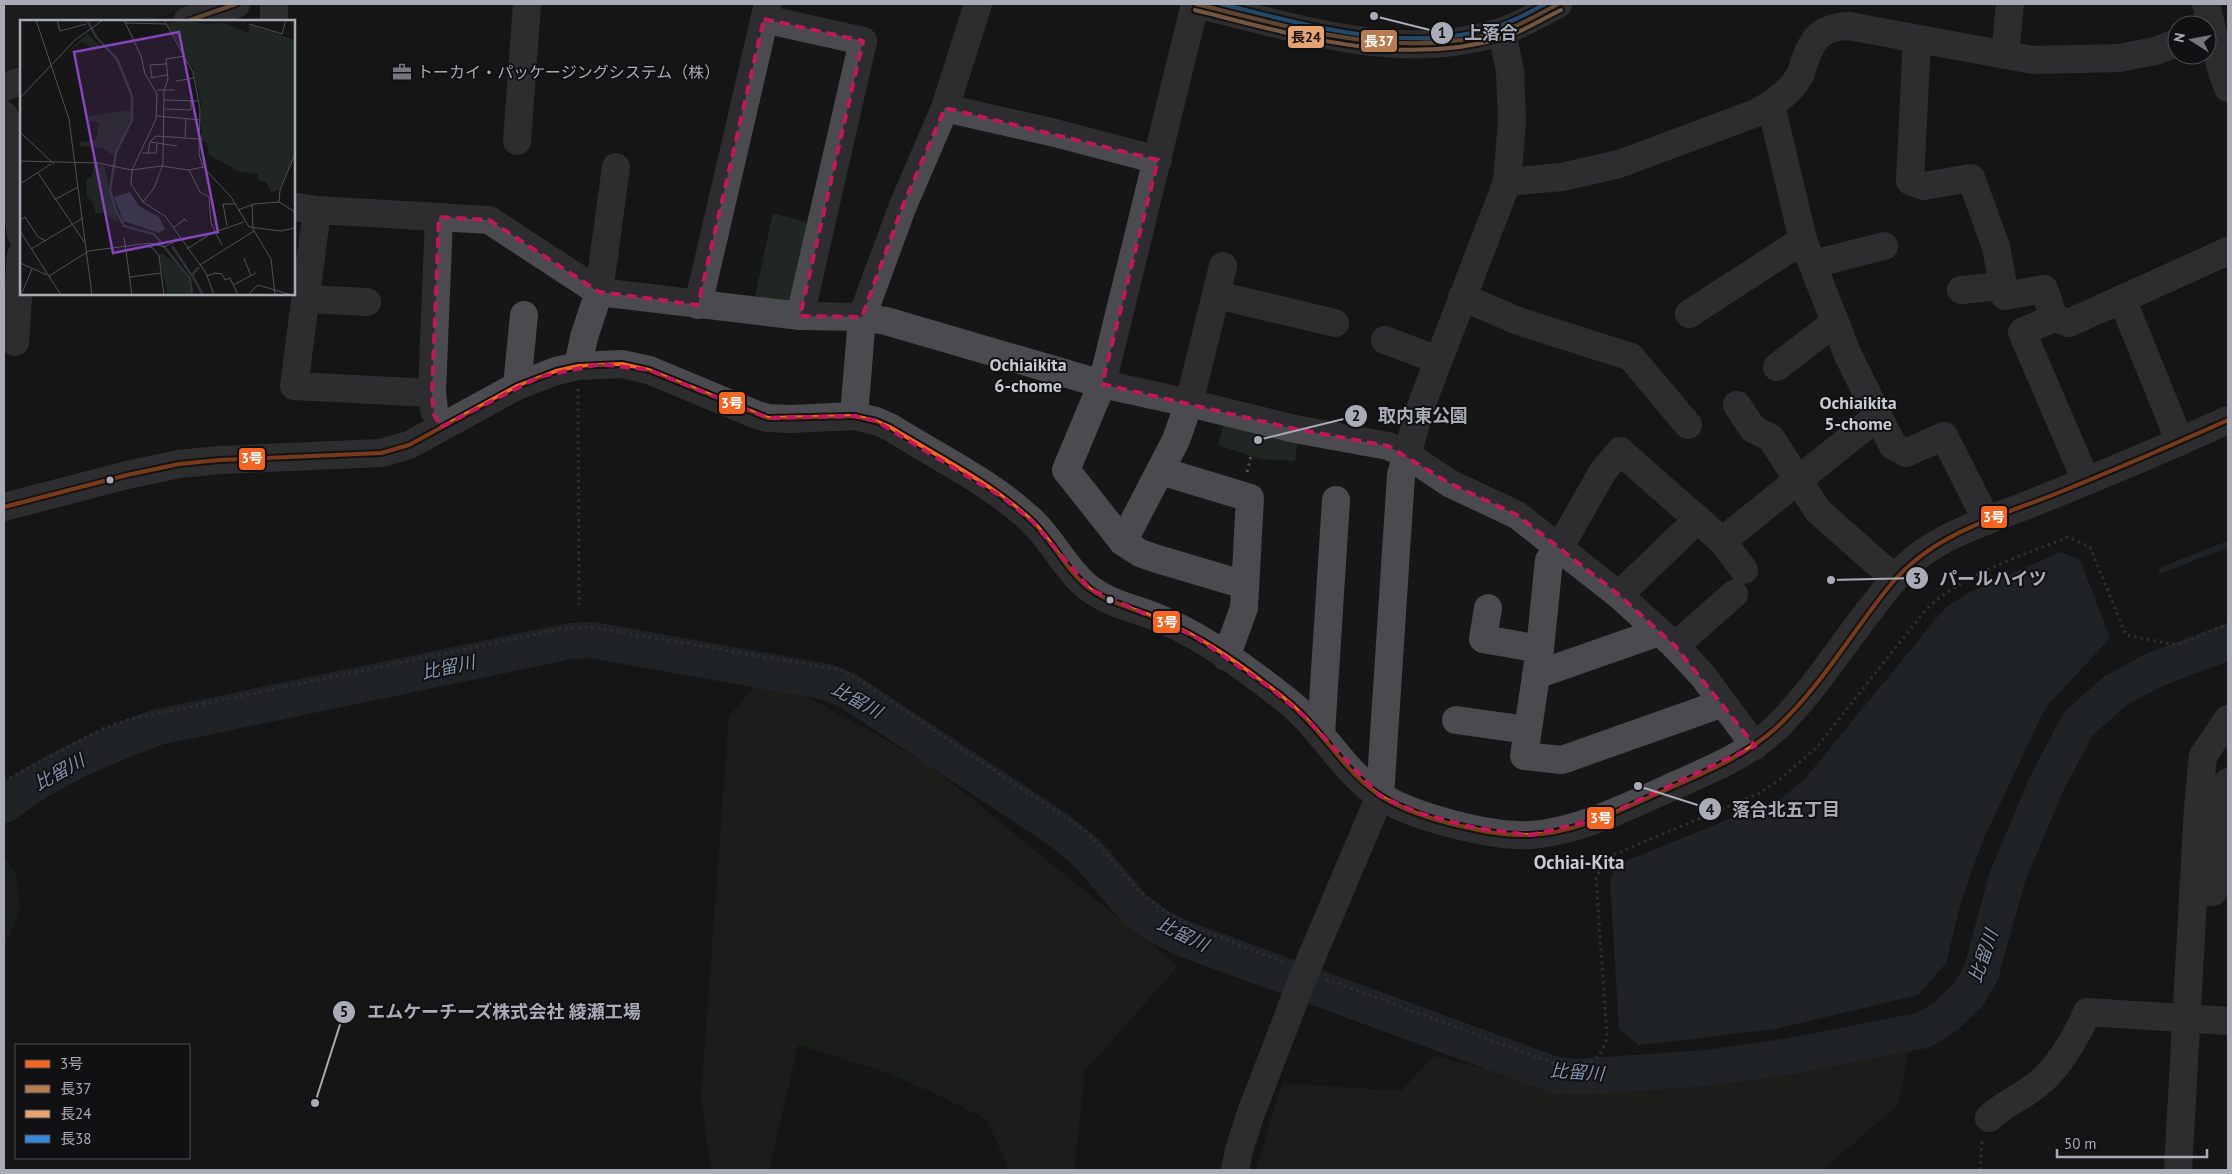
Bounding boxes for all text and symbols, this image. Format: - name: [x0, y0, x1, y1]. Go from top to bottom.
- north arrow: [2167, 15, 2217, 65]
- callout: 上落合: [1429, 16, 1528, 49]
- inset map: [20, 20, 295, 295]
- text: 上落合: [1464, 21, 1518, 44]
- text: 1: [1438, 23, 1446, 42]
- line badge: 長24: [1287, 25, 1325, 49]
- text: 長24: [1291, 28, 1321, 46]
- line badge: 長37: [1360, 29, 1398, 53]
- text: N: [2170, 31, 2189, 44]
- text: 長37: [1364, 32, 1394, 50]
- office icon: トーカイ・パッケージングシステム（株）: [391, 61, 413, 83]
- place label: トーカイ・パッケージングシステム（株）: [417, 62, 720, 82]
- district label: Ochiaikita 6-chome: [989, 353, 1067, 397]
- line badge: 3号: [718, 391, 746, 415]
- district label: Ochiaikita 5-chome: [1819, 391, 1897, 435]
- text: 3号: [721, 394, 743, 412]
- callout: 取内東公園: [1343, 400, 1478, 433]
- text: 取内東公園: [1378, 404, 1468, 427]
- text: 2: [1352, 406, 1360, 425]
- line badge: 3号: [238, 447, 266, 471]
- text: 3号: [241, 449, 263, 467]
- unlabelled marker: [105, 475, 115, 485]
- line badge: 3号: [1980, 505, 2008, 529]
- text: 3号: [1983, 508, 2005, 526]
- callout: パールハイツ: [1904, 562, 2057, 595]
- text: パールハイツ: [1939, 567, 2047, 590]
- text: 3: [1913, 569, 1921, 588]
- unlabelled marker: [1105, 595, 1115, 605]
- line badge: 3号: [1152, 610, 1181, 634]
- text: 3号: [1156, 613, 1178, 631]
- water label: 比留川: [419, 650, 479, 684]
- water label: 比留川: [828, 677, 888, 724]
- water label: 比留川: [30, 748, 90, 795]
- callout: 落合北五丁目: [1697, 793, 1850, 826]
- text: 落合北五丁目: [1732, 798, 1840, 821]
- text: 4: [1706, 800, 1715, 819]
- line badge: 3号: [1586, 806, 1615, 830]
- text: 3号: [1590, 809, 1612, 827]
- district label: Ochiai-Kita: [1534, 850, 1624, 874]
- water label: 比留川: [1154, 912, 1214, 957]
- water label: 比留川: [1963, 925, 2003, 985]
- callout: エムケーチーズ株式会社 綾瀬工場: [332, 995, 652, 1028]
- text: エムケーチーズ株式会社 綾瀬工場: [367, 1000, 641, 1023]
- text: 5: [340, 1002, 348, 1021]
- legend: [15, 1044, 190, 1159]
- text: 3号: [60, 1054, 83, 1073]
- water label: 比留川: [1549, 1059, 1607, 1085]
- text: 長37: [60, 1079, 91, 1098]
- text: 長24: [60, 1104, 91, 1123]
- scale bar: [2057, 1126, 2207, 1158]
- text: 長38: [60, 1129, 91, 1148]
- text: 50 m: [2064, 1134, 2097, 1153]

